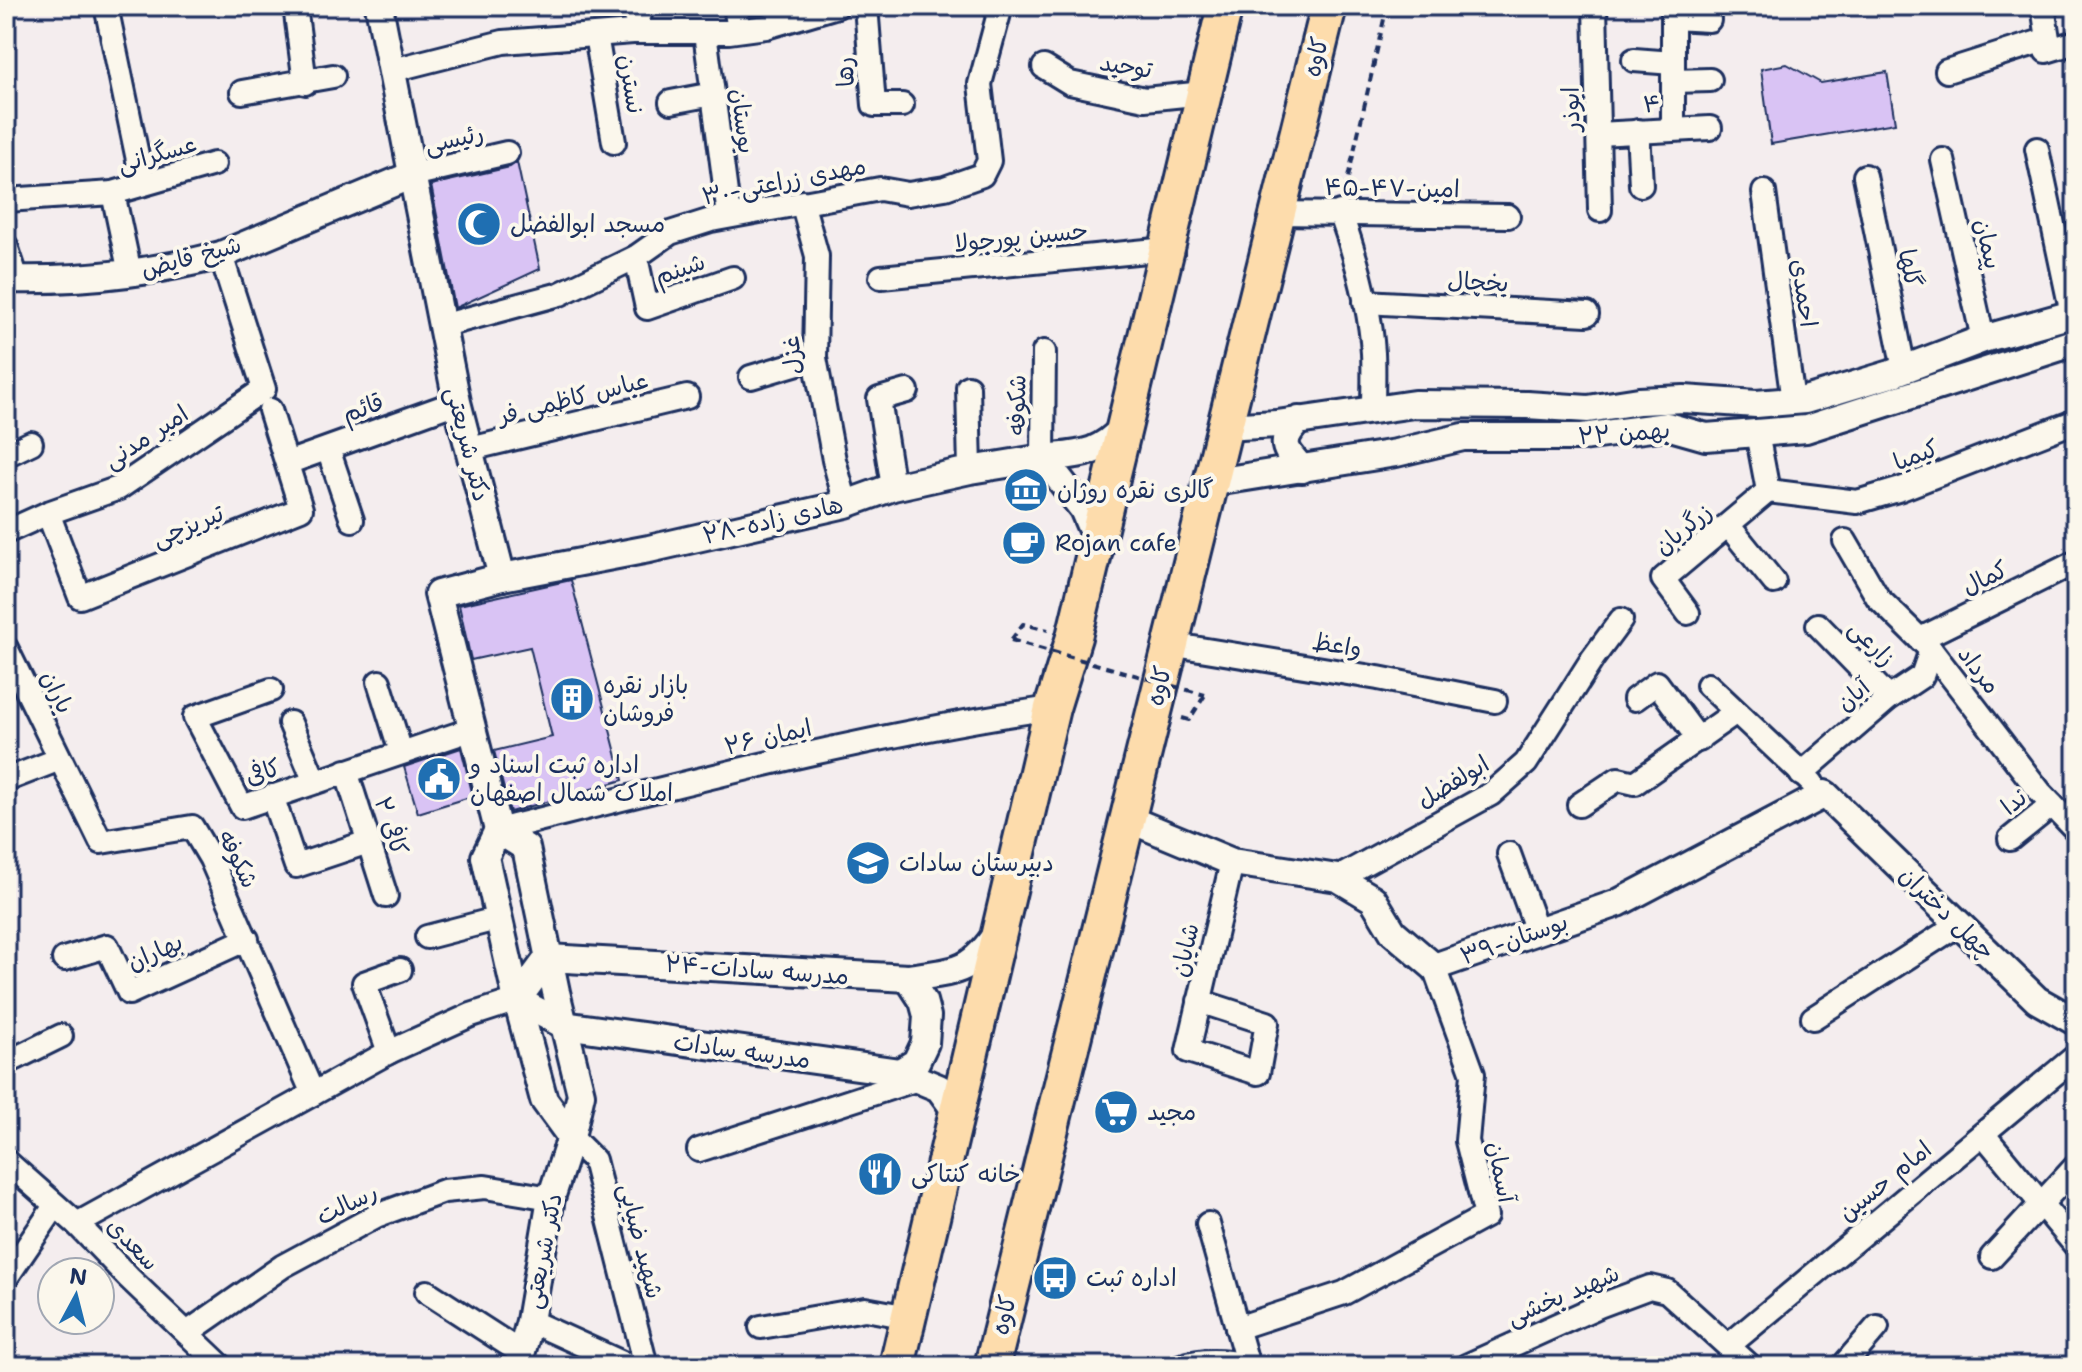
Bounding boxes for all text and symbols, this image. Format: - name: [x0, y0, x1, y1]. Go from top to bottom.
- street label: کاوه: [1296, 34, 1336, 80]
- street label: توحید: [1097, 46, 1156, 86]
- street label: نسترن: [611, 52, 651, 116]
- street label: رها: [828, 56, 862, 88]
- street label: ابوذر: [1555, 86, 1587, 134]
- street label: بوستان: [723, 87, 763, 155]
- street label: ۴: [1642, 87, 1662, 121]
- street label: رئیسی: [421, 117, 487, 161]
- street label: عسگرانی: [114, 127, 200, 181]
- street label: ۳۰-مهدی زراعتی: [699, 149, 869, 213]
- street label: ۴۵-۴۷-امین: [1324, 171, 1460, 205]
- mosque icon: مسجد ابوالفضل: [455, 200, 503, 248]
- place label: مسجد ابوالفضل: [510, 208, 665, 240]
- street label: حسین پورجولا: [952, 214, 1090, 260]
- street label: پیمان: [1967, 216, 2009, 272]
- street label: شیخ فایض: [137, 228, 245, 286]
- street label: شبنم: [651, 246, 710, 294]
- street label: گلها: [1891, 246, 1929, 290]
- street label: احمدی: [1783, 257, 1825, 329]
- street label: یخچال: [1447, 264, 1509, 300]
- street label: غزل: [775, 334, 809, 376]
- street label: عباس کاظمی فر: [493, 364, 651, 433]
- street label: شکوفه: [1000, 374, 1034, 436]
- street label: دکتر شریعتی: [438, 383, 498, 505]
- street label: قائم: [338, 386, 389, 432]
- street label: امیر مدنی: [97, 398, 195, 476]
- street label: ۲۲ بهمن: [1577, 414, 1671, 452]
- street label: کیمیا: [1889, 432, 1943, 478]
- museum icon: گالری نقره روژان: [1002, 466, 1050, 514]
- place label: گالری نقره روژان: [1057, 474, 1214, 506]
- street label: ۲۸-هادی زاده: [700, 488, 846, 552]
- street label: زرگریان: [1647, 496, 1719, 562]
- street label: تبریزچی: [148, 497, 229, 555]
- cafe icon: Rojan cafe: [1000, 519, 1048, 567]
- place label: Rojan cafe: [1055, 527, 1177, 559]
- street label: کمال: [1957, 553, 2013, 603]
- street label: زارعی: [1842, 613, 1902, 673]
- street label: واعظ: [1310, 625, 1364, 665]
- street label: مرداد: [1950, 639, 2008, 701]
- street label: کاوه: [1139, 663, 1179, 709]
- street label: باران: [33, 665, 81, 719]
- place label: بازار نقره فروشان: [603, 669, 688, 729]
- street label: آبان: [1829, 671, 1877, 718]
- building icon: بازار نقره فروشان: [548, 675, 596, 723]
- street label: ۲۶ ایمان: [721, 711, 815, 763]
- street label: ابولفضل: [1411, 748, 1495, 816]
- place label: اداره ثبت اسناد و املاک شمال اصفهان: [468, 749, 673, 809]
- street label: کافی: [241, 751, 285, 793]
- public building icon: اداره ثبت اسناد و املاک شمال اصفهان: [415, 755, 463, 803]
- street label: ندا: [1994, 782, 2034, 822]
- street label: کافی ۲: [367, 793, 415, 859]
- street label: شکوفه: [210, 825, 266, 893]
- school or university icon: دبیرستان سادات: [844, 839, 892, 887]
- place label: دبیرستان سادات: [899, 847, 1054, 879]
- street label: چهل دختران: [1892, 859, 2002, 967]
- street label: ۳۹-بوستان: [1456, 906, 1572, 972]
- street label: شایان: [1163, 920, 1207, 980]
- street label: بهاران: [122, 926, 188, 978]
- street label: ۲۴-مدرسه سادات: [664, 948, 850, 992]
- street label: مدرسه سادات: [671, 1026, 813, 1076]
- supermarket icon: مجید: [1092, 1088, 1140, 1136]
- place label: مجید: [1147, 1096, 1196, 1128]
- street label: امام حسین: [1832, 1133, 1940, 1230]
- street label: آسمان: [1479, 1139, 1523, 1206]
- restaurant icon: خانه کنتاکی: [856, 1150, 904, 1198]
- place label: خانه کنتاکی: [911, 1158, 1021, 1190]
- street label: رسالت: [311, 1175, 383, 1233]
- street label: شهید ضیایی: [611, 1180, 671, 1302]
- street label: دکتر شریعتی: [516, 1190, 570, 1312]
- street label: سعدی: [100, 1210, 166, 1278]
- bus stop icon: اداره ثبت: [1031, 1254, 1079, 1302]
- north arrow: [36, 1256, 116, 1336]
- street label: شهید بخشی: [1502, 1257, 1624, 1333]
- text: N: [68, 1261, 89, 1292]
- place label: اداره ثبت: [1086, 1262, 1177, 1294]
- street label: کاوه: [984, 1292, 1024, 1338]

